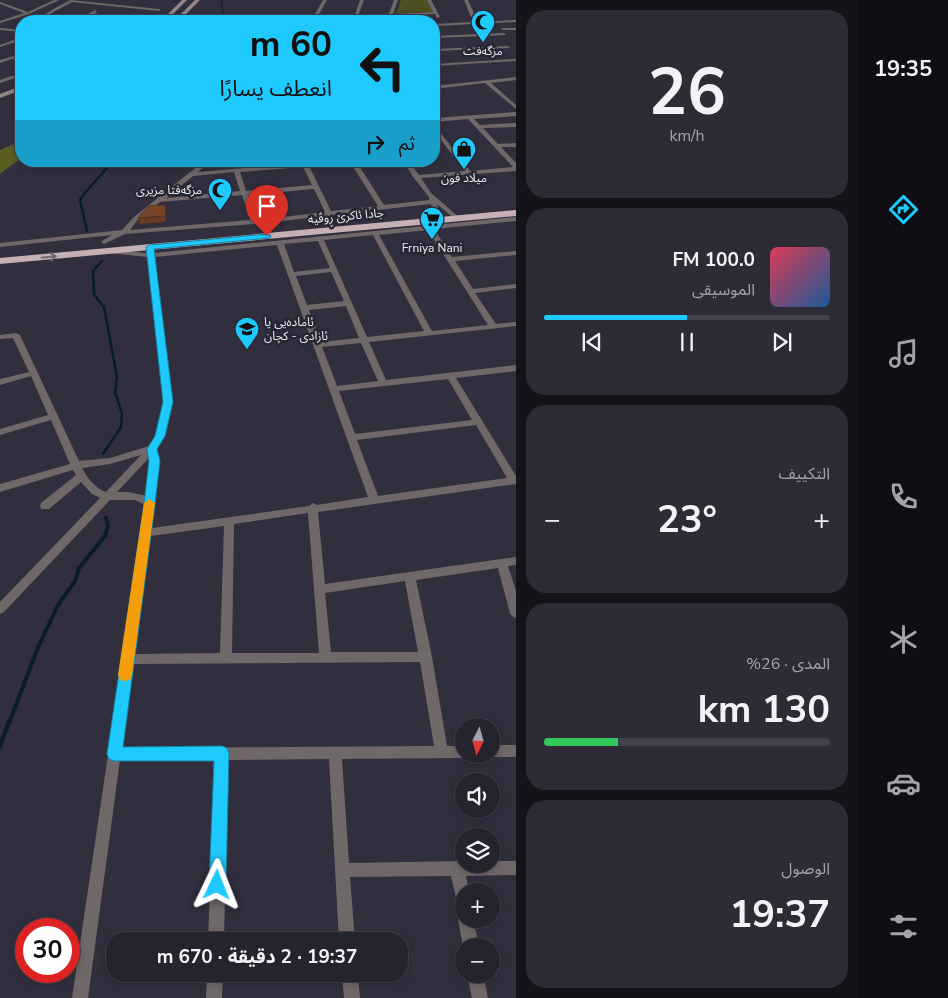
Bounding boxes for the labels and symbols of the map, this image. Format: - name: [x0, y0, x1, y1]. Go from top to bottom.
- mosque icon: مزگەفت: [470, 9, 496, 43]
- place label: مزگەفت: [463, 43, 503, 59]
- shop icon: ميلاد فون: [451, 136, 477, 170]
- place label: ميلاد فون: [441, 170, 487, 186]
- mosque icon: مزگەفتا مزیری: [207, 177, 233, 211]
- place label: مزگەفتا مزیری: [136, 182, 202, 198]
- pin: [246, 185, 288, 236]
- street label: جادا ئاکرێ ڕوڤیە: [307, 205, 385, 230]
- supermarket icon: Frniya Nani: [419, 206, 445, 240]
- place label: Frniya Nani: [402, 240, 462, 256]
- one-way arrow: [40, 252, 56, 262]
- place label: ئامادەیی یا ئازادی - کچان: [264, 314, 328, 344]
- school or university icon: ئامادەیی یا ئازادی - کچان: [234, 316, 260, 350]
- north arrow: [455, 718, 500, 762]
- position arrow: [190, 858, 242, 910]
- speed limit sign: 30: [15, 918, 80, 983]

